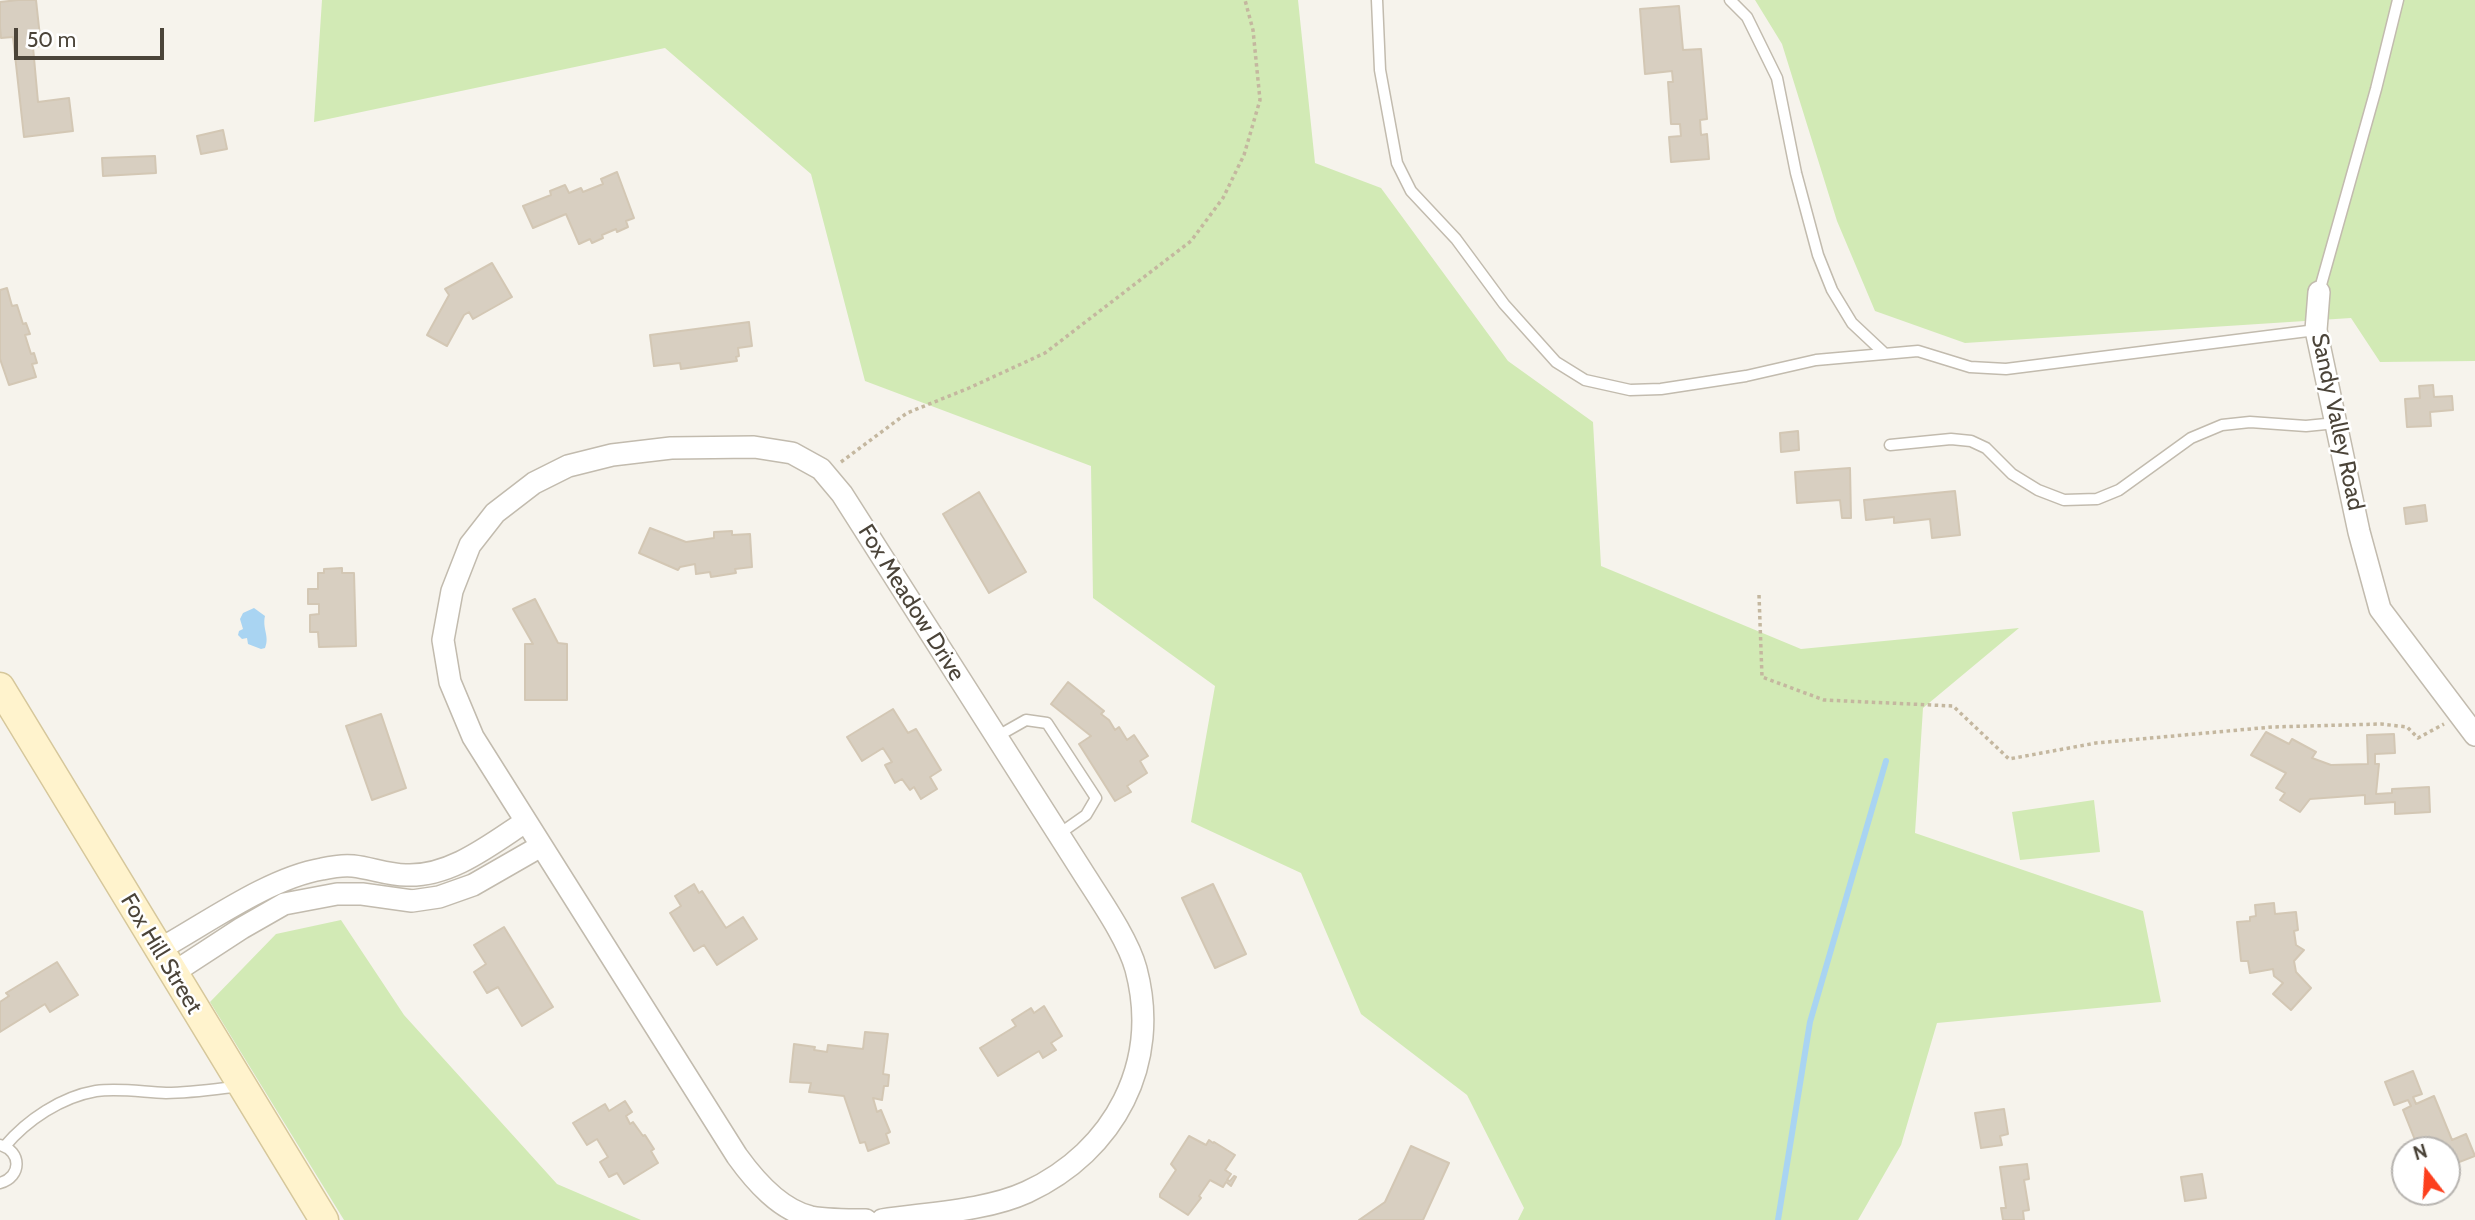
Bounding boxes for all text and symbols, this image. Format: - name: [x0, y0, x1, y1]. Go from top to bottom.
- scale bar: [18, 14, 168, 58]
- text: 50 m: [27, 27, 76, 52]
- street label: Sandy Valley Road: [2305, 331, 2369, 513]
- street label: Fox Meadow Drive: [852, 520, 970, 686]
- street label: Fox Hill Street: [114, 889, 208, 1019]
- north arrow: [2391, 1136, 2461, 1206]
- text: N: [2411, 1139, 2430, 1165]

